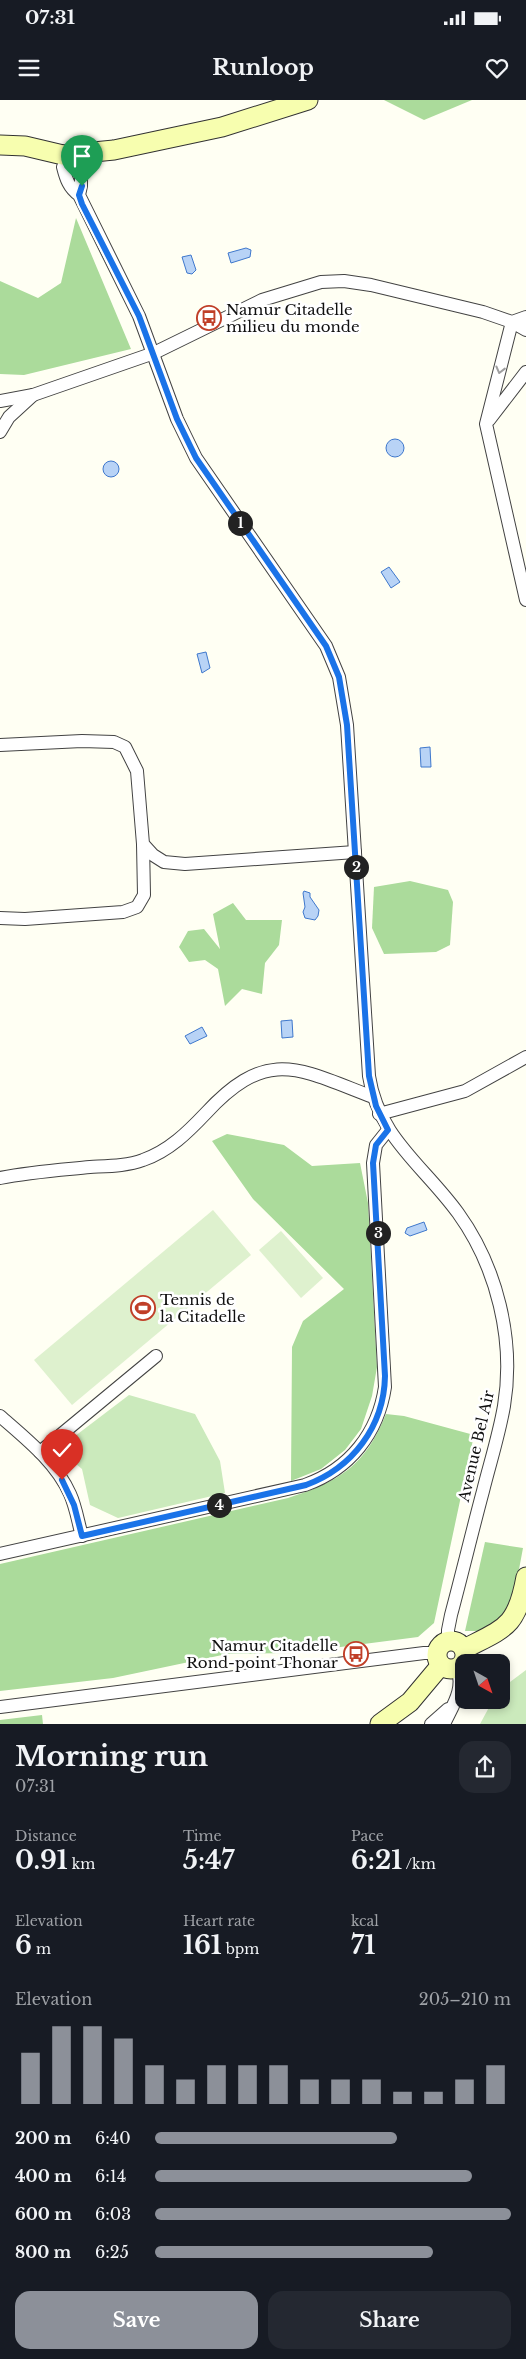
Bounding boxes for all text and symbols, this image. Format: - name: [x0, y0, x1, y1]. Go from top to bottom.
- text: 07:31: [25, 6, 75, 29]
- icon: menu: [15, 54, 43, 82]
- text: Runloop: [212, 54, 314, 81]
- icon: heart: [483, 54, 511, 82]
- pin: [61, 135, 103, 186]
- icon: arrive: [68, 142, 96, 170]
- place label: Namur Citadelle milieu du monde: [226, 300, 360, 336]
- bus stop icon: Namur Citadelle milieu du monde: [196, 305, 222, 331]
- one-way arrow: [495, 365, 506, 374]
- pin: 1: [228, 510, 252, 536]
- text: 1: [237, 514, 244, 532]
- pin: 2: [344, 854, 368, 880]
- text: 2: [352, 858, 361, 876]
- pin: 3: [366, 1220, 390, 1246]
- text: 3: [374, 1224, 383, 1242]
- place label: Tennis de la Citadelle: [160, 1290, 246, 1326]
- sports icon: Tennis de la Citadelle: [130, 1295, 156, 1321]
- street label: Avenue Bel Air: [454, 1388, 498, 1505]
- pin: [41, 1429, 83, 1480]
- icon: check: [48, 1436, 76, 1464]
- pin: 4: [206, 1492, 232, 1518]
- text: 4: [215, 1496, 224, 1514]
- place label: Namur Citadelle Rond-point Thonar: [186, 1636, 339, 1672]
- bus stop icon: Namur Citadelle Rond-point Thonar: [343, 1641, 369, 1667]
- north arrow: [455, 1654, 510, 1709]
- map controls: [455, 1654, 510, 1709]
- text: Morning run: [15, 1739, 208, 1774]
- button: share: [459, 1741, 511, 1793]
- text: 07:31: [15, 1776, 56, 1796]
- text: Distance: [15, 1827, 77, 1845]
- text: Time: [183, 1827, 222, 1845]
- text: Pace: [351, 1827, 384, 1845]
- text: 0.91: [15, 1845, 68, 1876]
- text: 5:47: [183, 1845, 234, 1876]
- text: 6:21: [351, 1845, 402, 1876]
- text: km: [68, 1855, 95, 1873]
- text: /km: [402, 1855, 436, 1873]
- text: Elevation: [15, 1912, 83, 1930]
- text: Heart rate: [183, 1912, 255, 1930]
- text: kcal: [351, 1912, 379, 1930]
- text: 6: [15, 1930, 32, 1961]
- text: 161: [183, 1930, 222, 1961]
- text: 71: [351, 1930, 375, 1961]
- text: m: [32, 1940, 51, 1958]
- text: bpm: [222, 1940, 259, 1958]
- text: Elevation: [15, 1989, 92, 2009]
- text: 205–210 m: [419, 1989, 511, 2009]
- text: 200 m: [15, 2128, 72, 2148]
- text: 6:40: [95, 2128, 131, 2148]
- text: 400 m: [15, 2166, 72, 2186]
- text: 6:14: [95, 2166, 126, 2186]
- text: 600 m: [15, 2204, 72, 2224]
- text: 6:03: [95, 2204, 131, 2224]
- text: 800 m: [15, 2242, 71, 2262]
- text: 6:25: [95, 2242, 129, 2262]
- button: Save: [15, 2291, 258, 2349]
- button: Share: [268, 2291, 511, 2349]

